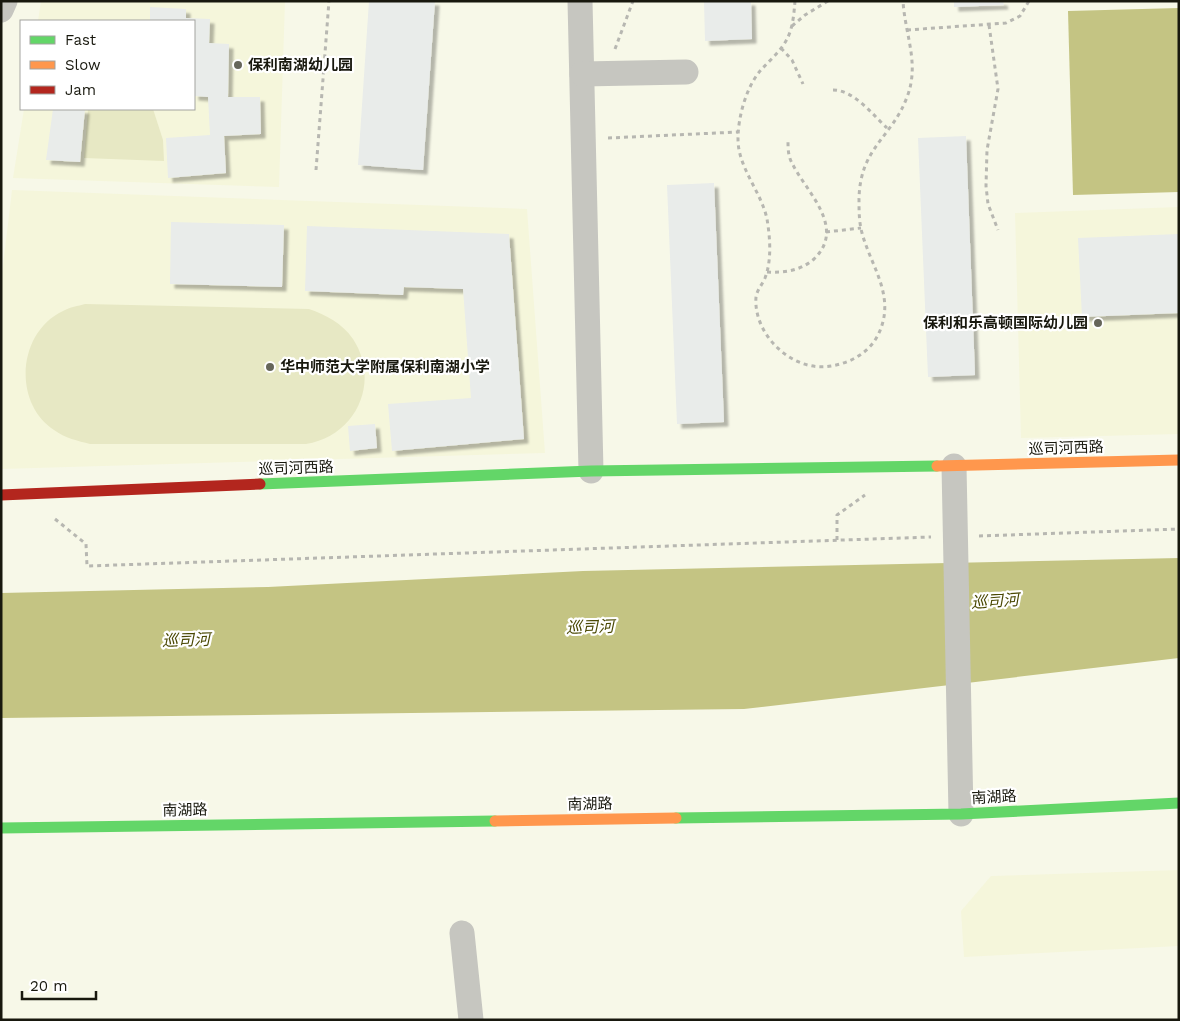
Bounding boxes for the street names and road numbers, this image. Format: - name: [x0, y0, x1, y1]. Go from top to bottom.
- street label: 巡司河西路: [1028, 438, 1104, 458]
- street label: 巡司河西路: [258, 458, 334, 478]
- street label: 南湖路: [971, 787, 1017, 807]
- street label: 南湖路: [567, 795, 613, 813]
- street label: 南湖路: [162, 801, 208, 819]

